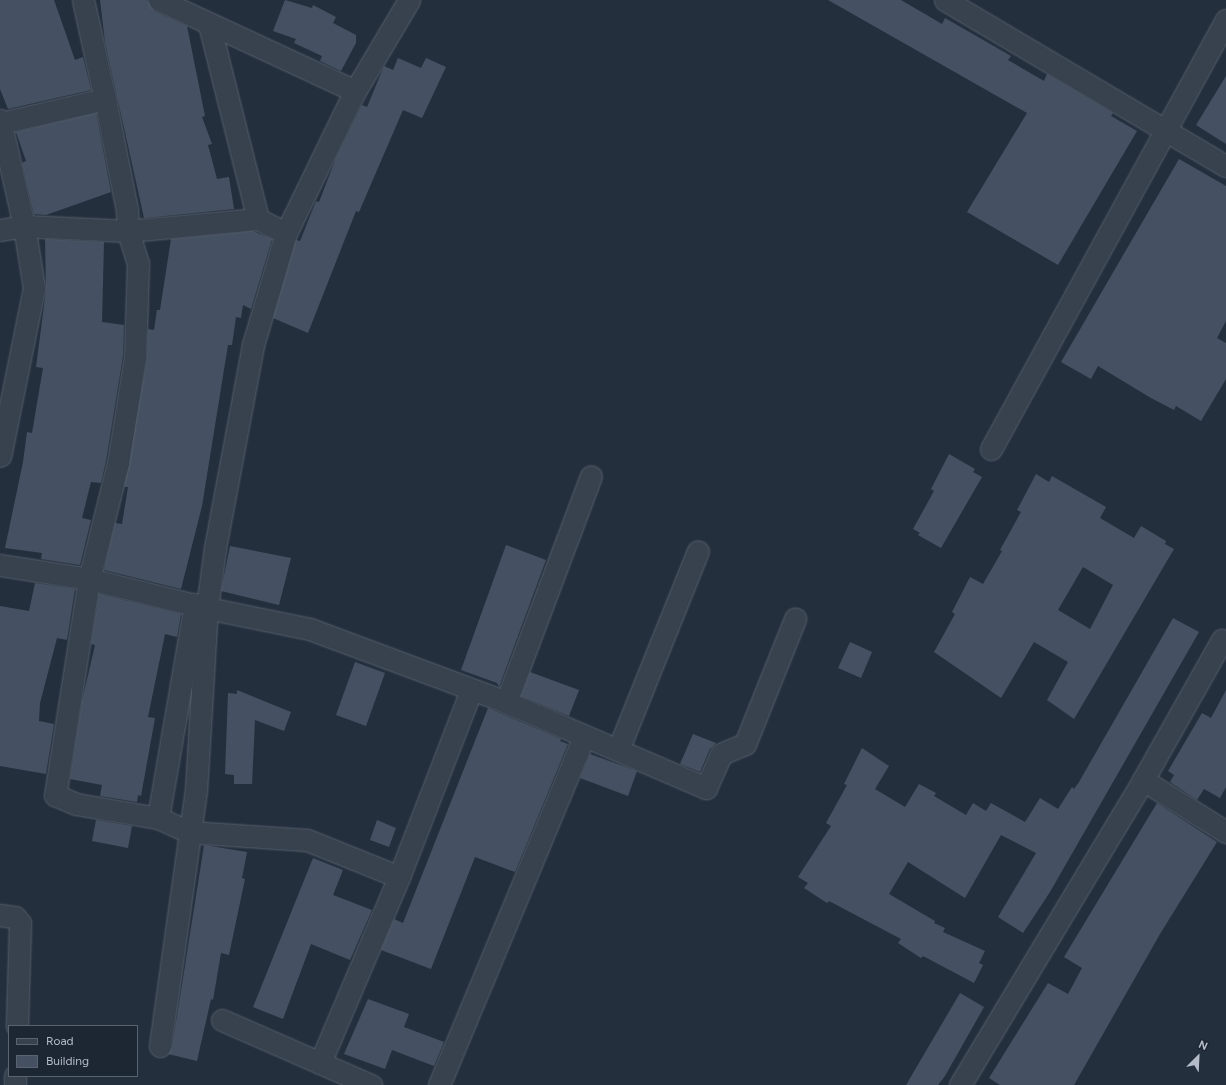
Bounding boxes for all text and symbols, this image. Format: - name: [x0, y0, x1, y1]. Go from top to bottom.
- legend: [8, 1025, 138, 1077]
- text: Road: [46, 1034, 74, 1048]
- north arrow: [1178, 1037, 1218, 1077]
- text: N: [1197, 1038, 1210, 1053]
- text: Building: [46, 1054, 89, 1068]

